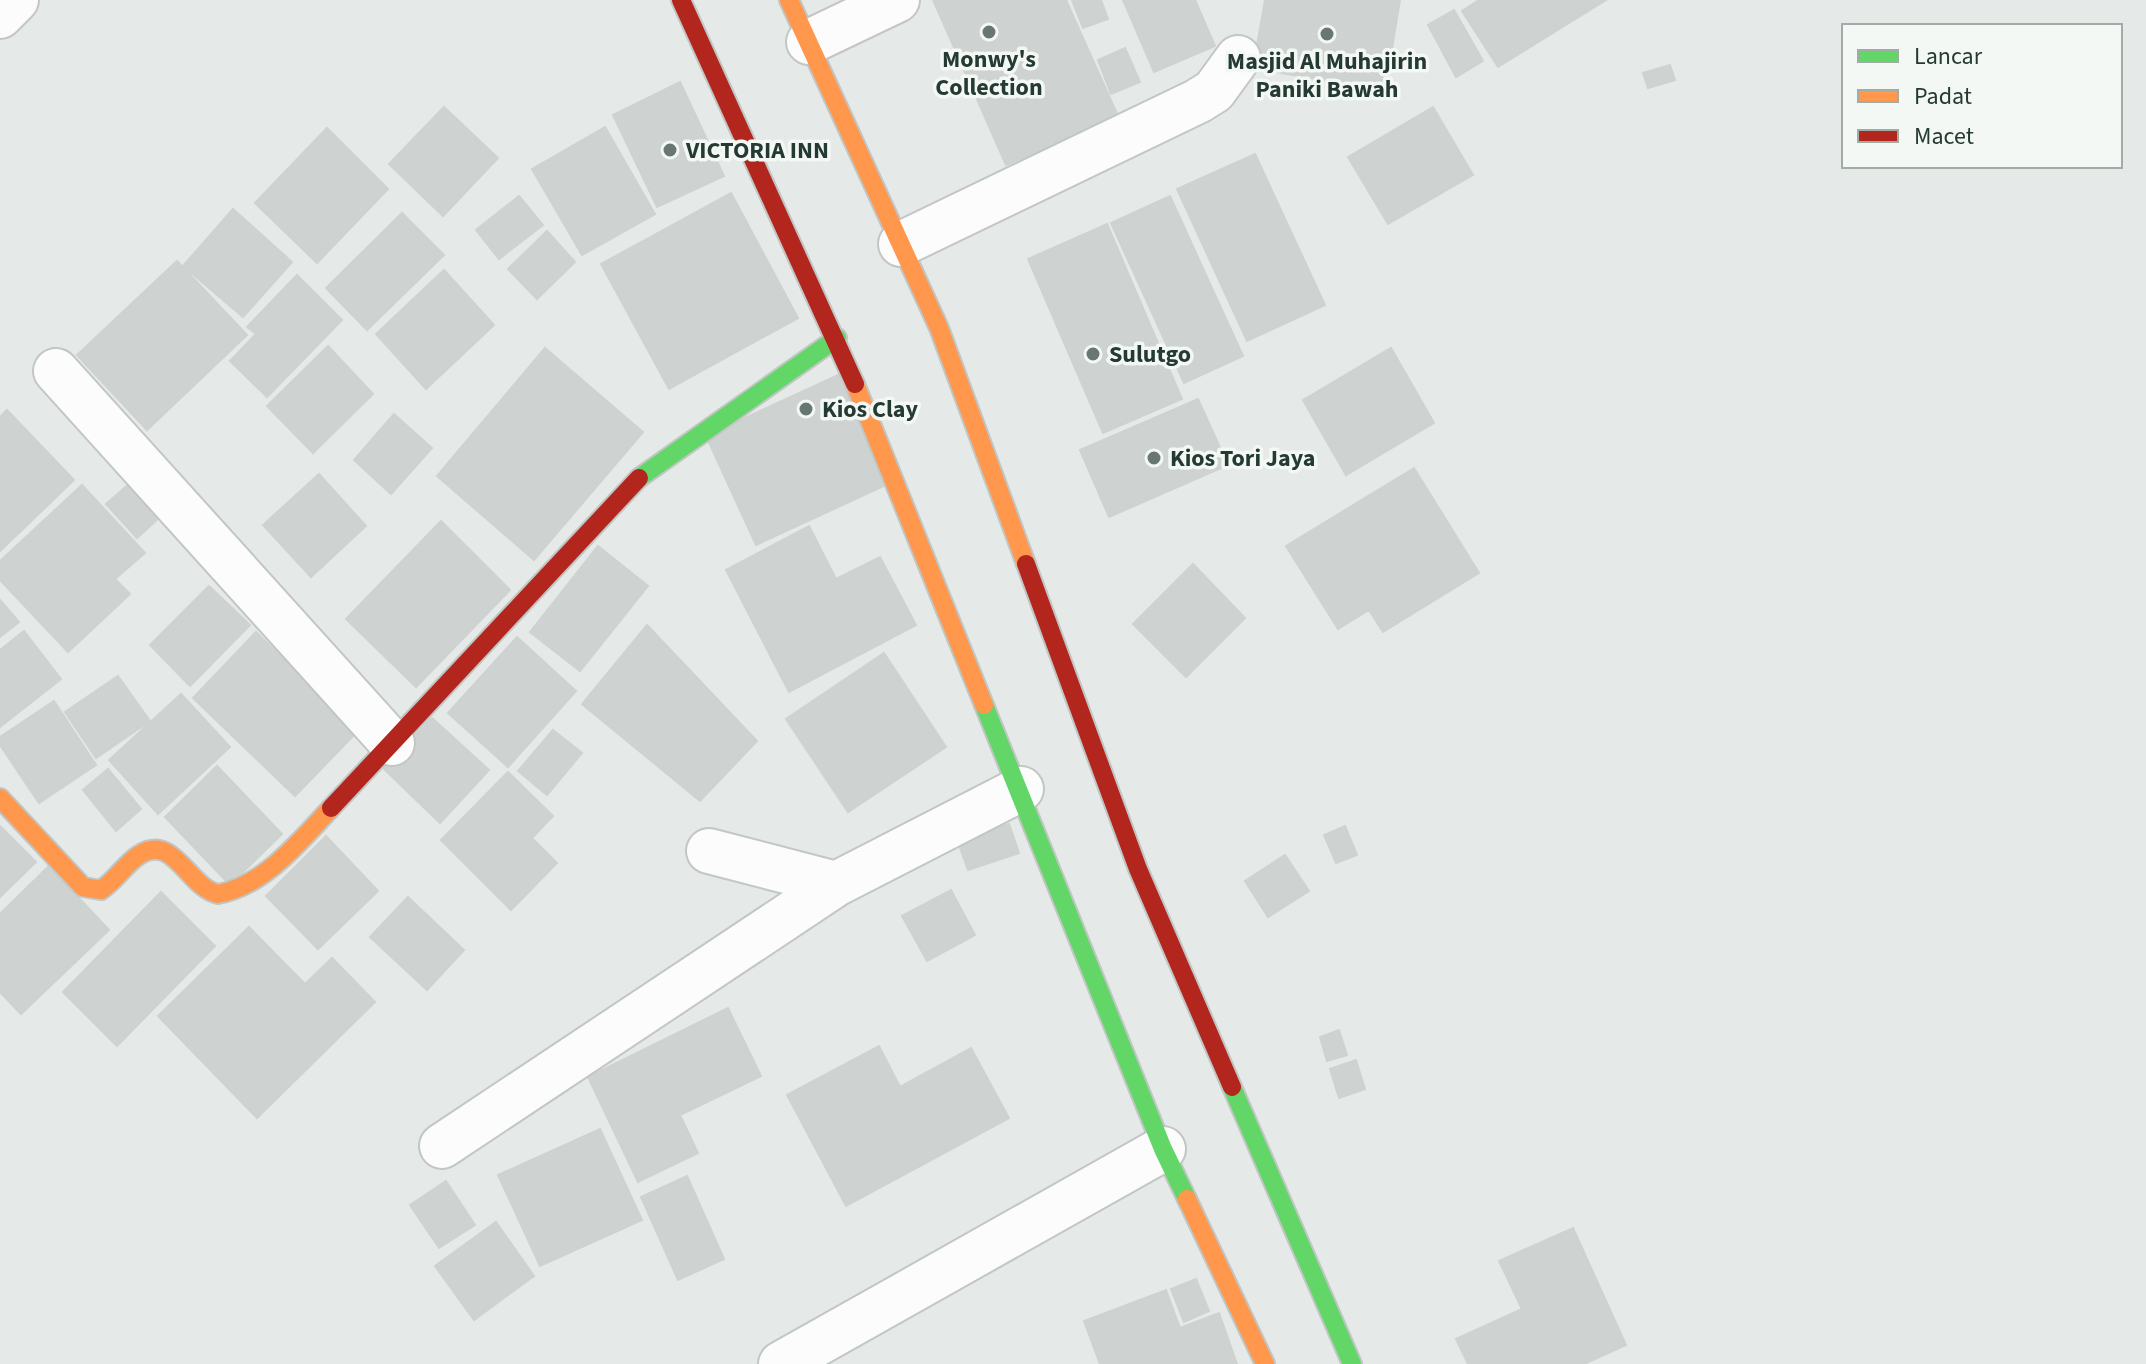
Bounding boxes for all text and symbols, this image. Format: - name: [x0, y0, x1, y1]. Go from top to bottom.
- marker: Monwy's Collection: [980, 23, 998, 41]
- legend: [1842, 24, 2122, 168]
- marker: Masjid Al Muhajirin Paniki Bawah: [1318, 25, 1336, 43]
- text: Lancar: [1914, 39, 1983, 74]
- place label: Monwy's Collection: [935, 42, 1043, 105]
- place label: Masjid Al Muhajirin Paniki Bawah: [1227, 44, 1427, 107]
- text: Padat: [1914, 79, 1972, 114]
- text: Macet: [1914, 119, 1974, 154]
- place label: VICTORIA INN: [685, 133, 829, 168]
- marker: VICTORIA INN: [661, 141, 679, 159]
- place label: Sulutgo: [1109, 337, 1191, 372]
- marker: Sulutgo: [1084, 345, 1102, 363]
- place label: Kios Clay: [822, 392, 918, 427]
- marker: Kios Clay: [797, 400, 815, 418]
- place label: Kios Tori Jaya: [1170, 441, 1315, 476]
- marker: Kios Tori Jaya: [1145, 449, 1163, 467]

